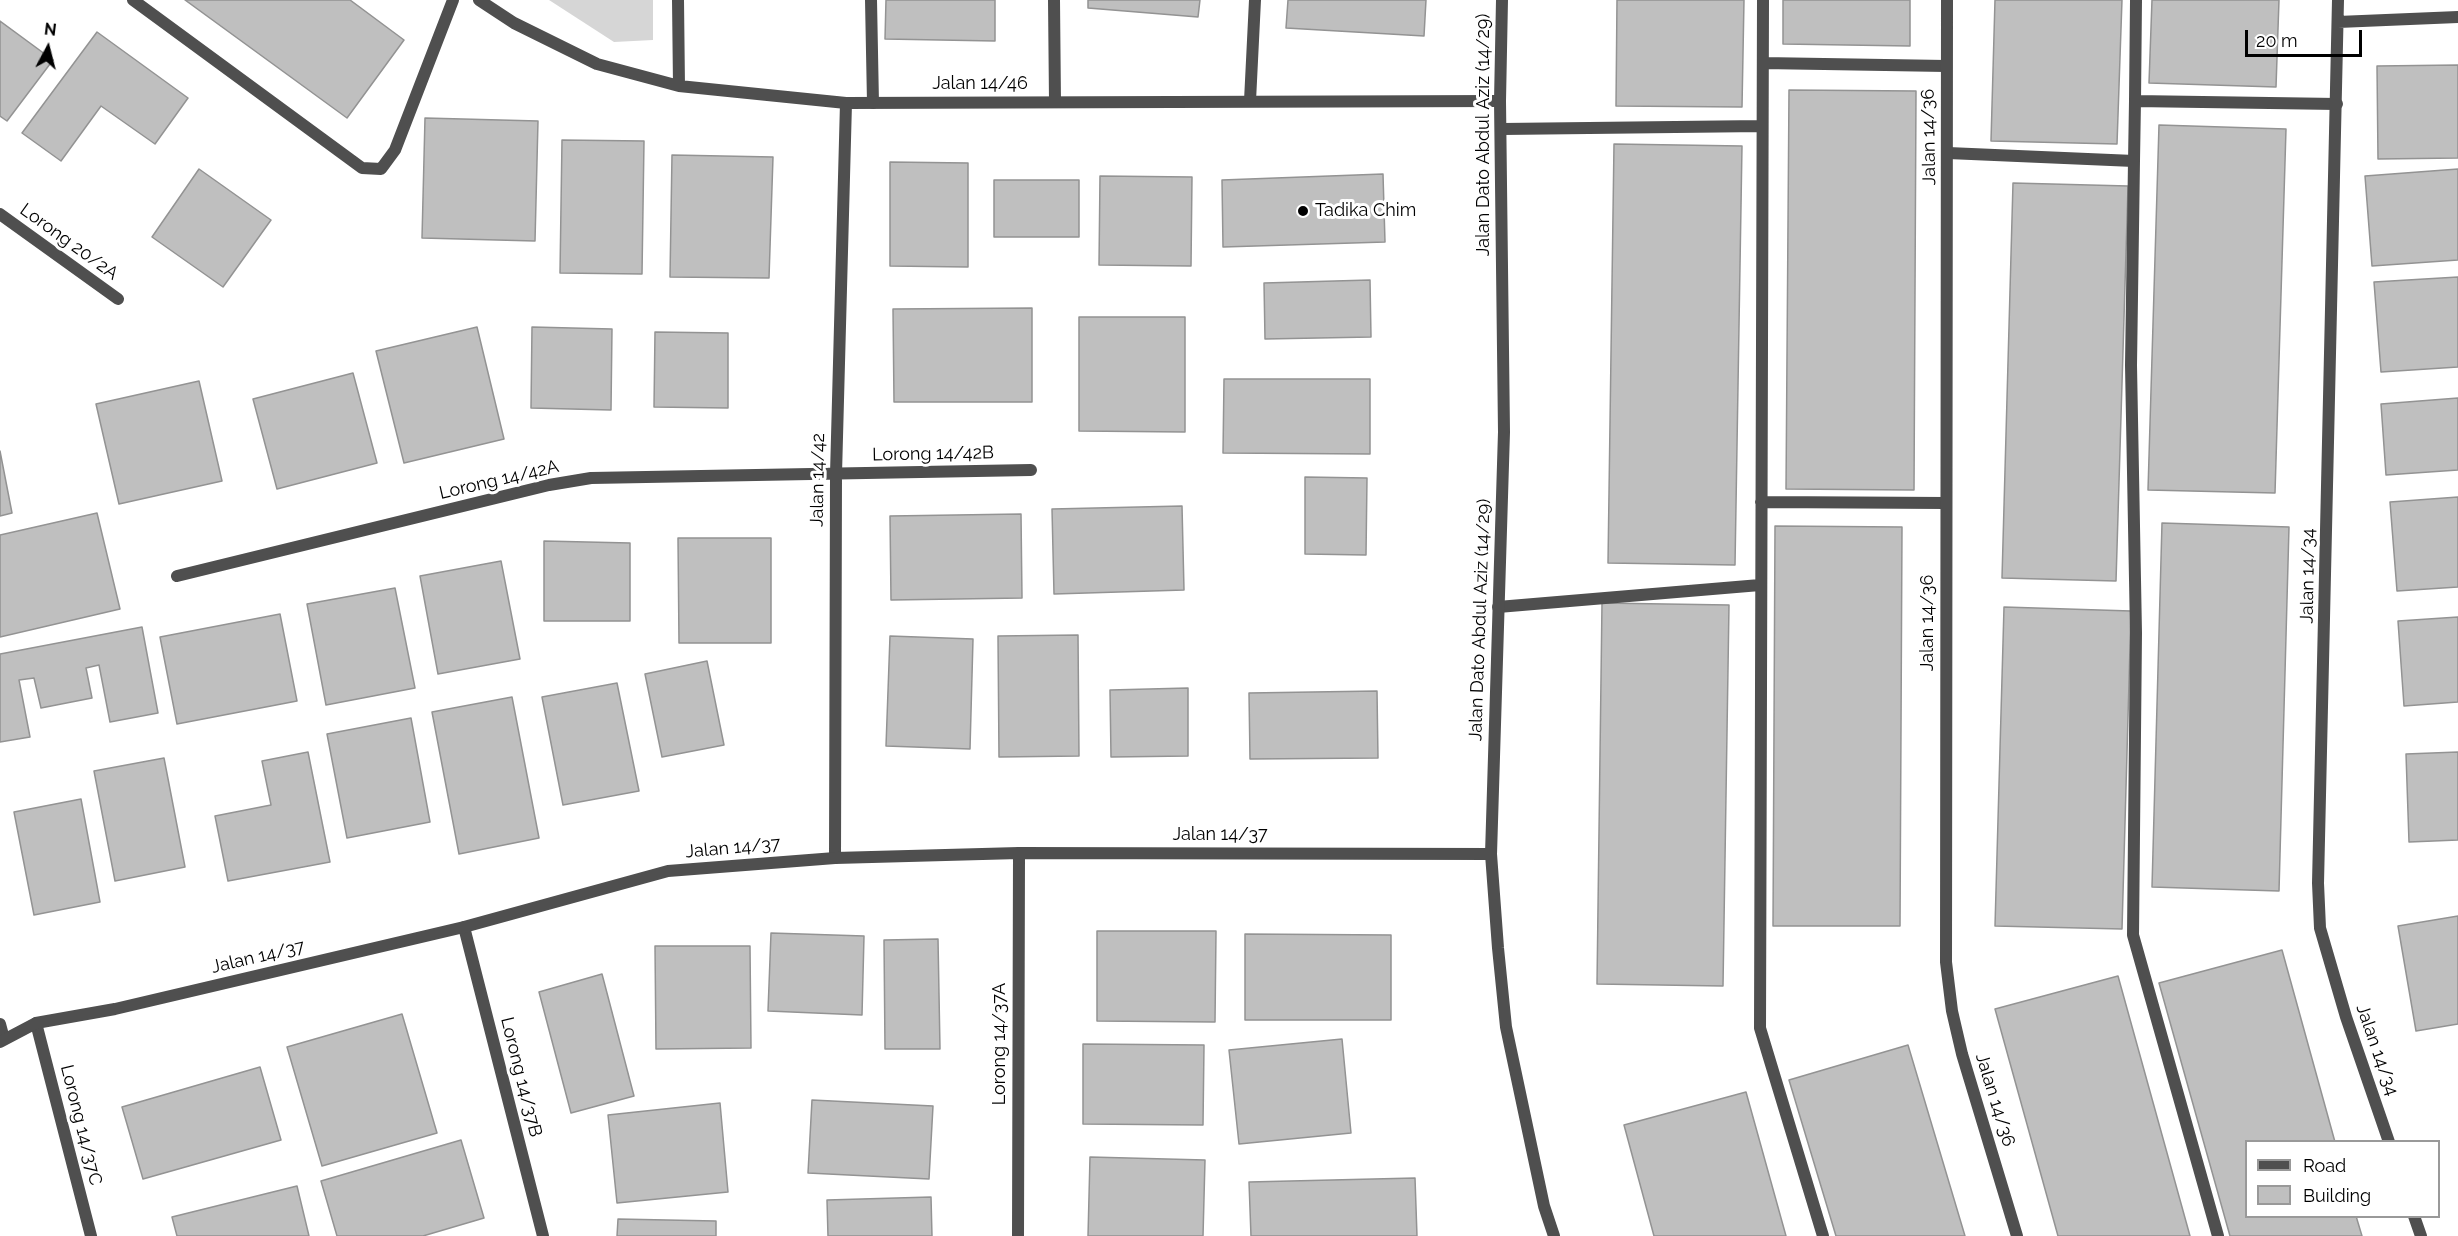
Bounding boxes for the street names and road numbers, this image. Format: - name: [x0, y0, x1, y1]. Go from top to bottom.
- street label: Jalan Dato Abdul Aziz (14/29): [1473, 14, 1495, 256]
- street label: Jalan 14/46: [932, 73, 1028, 95]
- street label: Jalan 14/36: [1917, 89, 1941, 185]
- street label: Lorong 20/2A: [16, 199, 122, 285]
- street label: Jalan 14/42: [806, 433, 830, 527]
- street label: Lorong 14/42B: [872, 442, 994, 466]
- street label: Lorong 14/42A: [437, 456, 561, 504]
- street label: Jalan Dato Abdul Aziz (14/29): [1465, 498, 1495, 742]
- street label: Jalan 14/34: [2296, 528, 2320, 624]
- street label: Jalan 14/36: [1917, 575, 1939, 671]
- street label: Jalan 14/37: [1172, 824, 1268, 846]
- street label: Jalan 14/37: [685, 833, 781, 863]
- street label: Jalan 14/37: [209, 936, 307, 978]
- street label: Lorong 14/37A: [989, 983, 1011, 1105]
- street label: Jalan 14/34: [2351, 1001, 2403, 1099]
- street label: Lorong 14/37B: [496, 1015, 546, 1139]
- street label: Jalan 14/36: [1971, 1051, 2019, 1149]
- street label: Lorong 14/37C: [56, 1063, 106, 1187]

